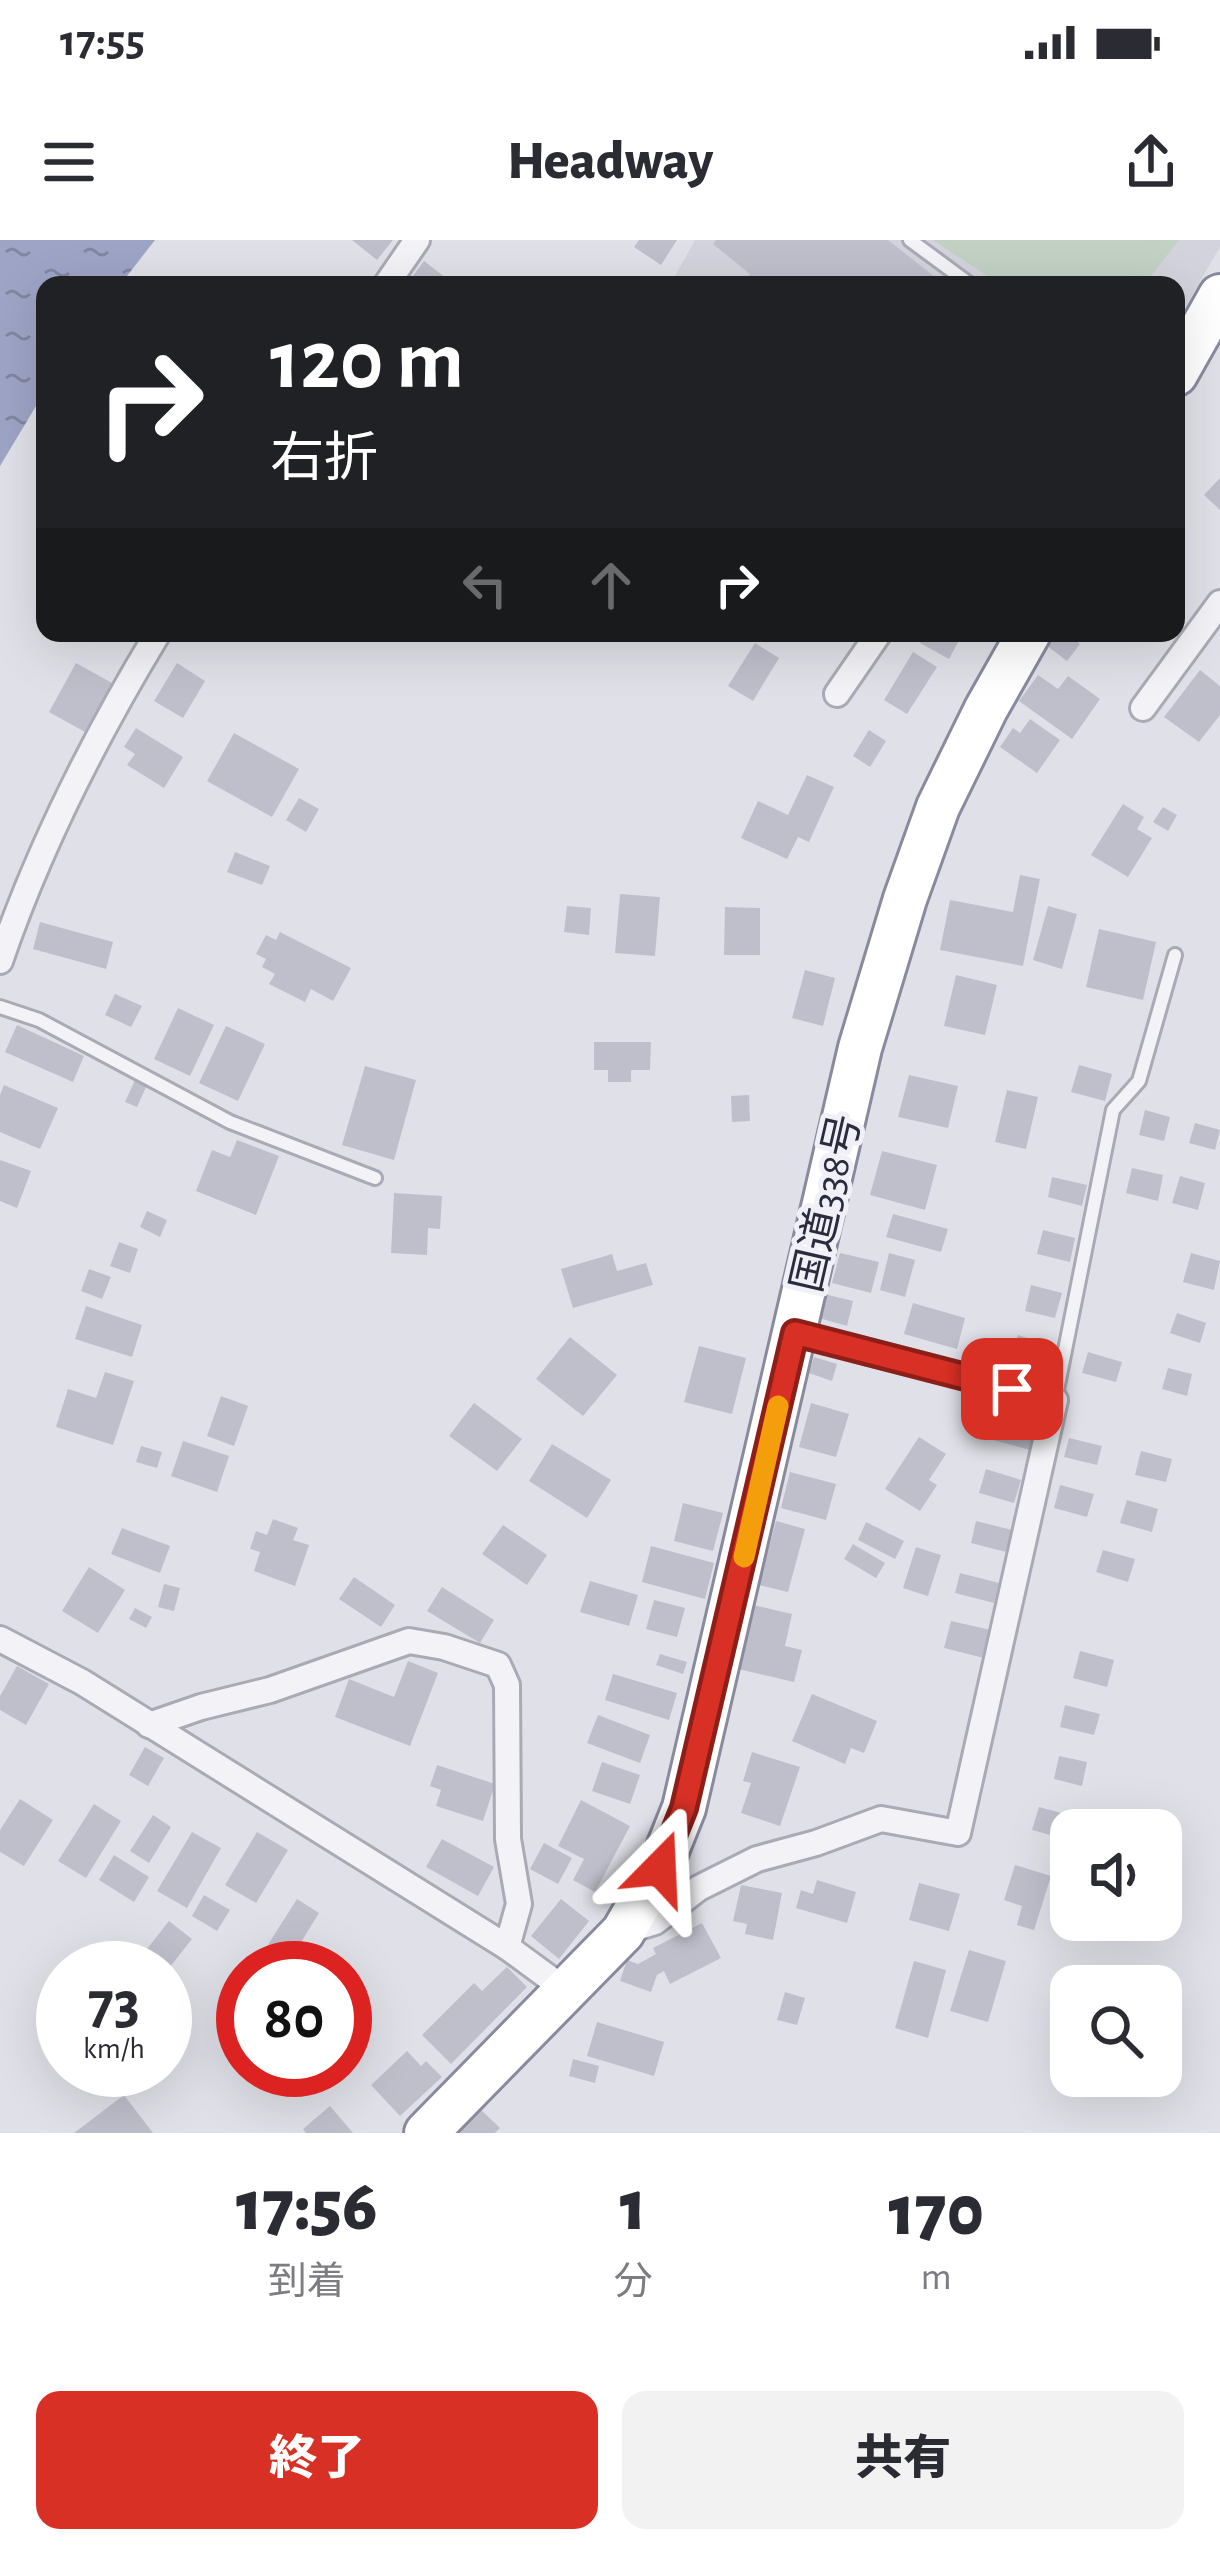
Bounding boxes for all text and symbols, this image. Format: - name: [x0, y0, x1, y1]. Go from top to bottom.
- text: 17:55: [60, 19, 145, 64]
- icon: menu: [36, 129, 102, 195]
- icon: share: [1118, 129, 1184, 195]
- text: Headway: [507, 135, 713, 189]
- text: 120 m: [270, 320, 464, 404]
- icon: right: [72, 324, 228, 480]
- text: 右折: [270, 433, 378, 487]
- icon: left: [452, 552, 518, 618]
- icon: ahead: [578, 552, 644, 618]
- icon: right: [704, 552, 770, 618]
- street label: 国道338号: [784, 1110, 868, 1296]
- pin: [961, 1338, 1063, 1440]
- icon: arrive: [979, 1356, 1045, 1422]
- position arrow: [597, 1805, 723, 1931]
- map controls: [1050, 1809, 1182, 2097]
- button: sound: [1050, 1809, 1182, 1941]
- speed limit sign: 80: [216, 1941, 372, 2097]
- button: search: [1050, 1965, 1182, 2097]
- text: 73: [88, 1974, 140, 2034]
- text: km/h: [83, 2034, 145, 2064]
- text: 17:56: [236, 2171, 377, 2243]
- text: 1: [620, 2171, 646, 2243]
- text: 170: [888, 2176, 984, 2248]
- text: m: [921, 2258, 952, 2297]
- text: 到着: [268, 2263, 346, 2302]
- text: 分: [613, 2263, 652, 2302]
- button: 終了: [36, 2391, 598, 2529]
- button: 共有: [622, 2391, 1184, 2529]

